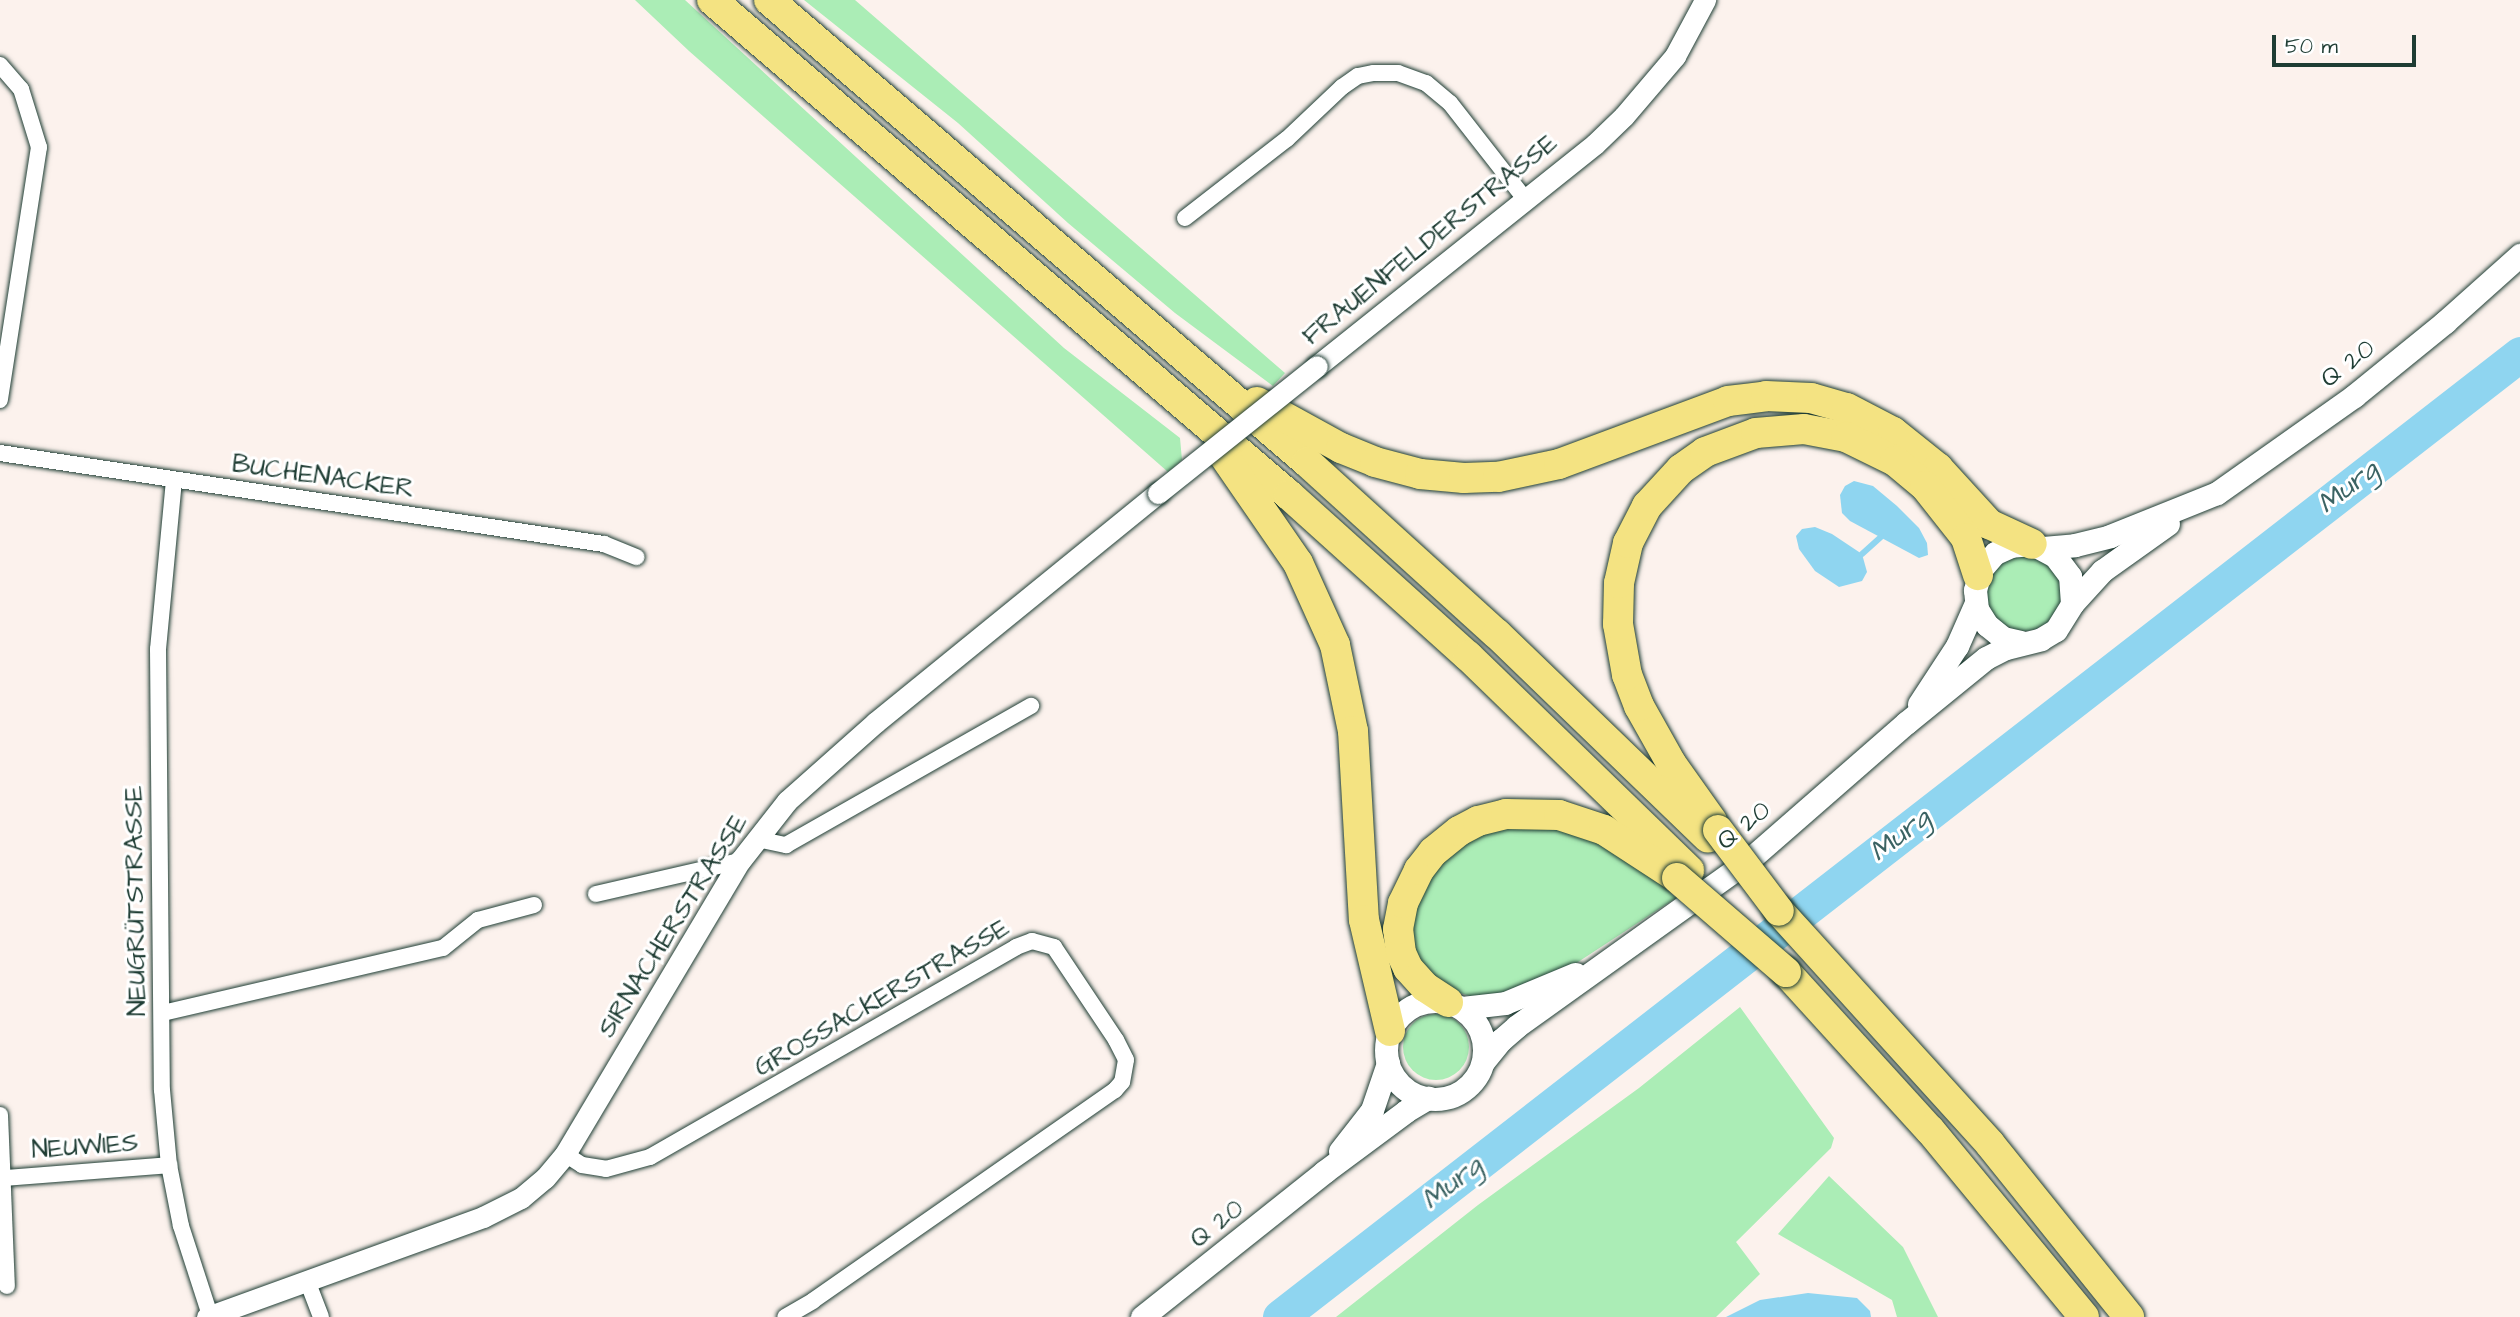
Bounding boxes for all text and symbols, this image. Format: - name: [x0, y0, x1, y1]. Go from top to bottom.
- scale bar: [2275, 21, 2418, 65]
- text: 50 m: [2285, 32, 2338, 61]
- street label: FRAUENFELDERSTRASSE: [1296, 128, 1564, 352]
- street label: Q 20: [2315, 333, 2381, 395]
- street label: BUCHENACKER: [230, 449, 416, 505]
- water label: Murg: [2311, 453, 2385, 521]
- street label: NEUGRÜTSTRASSE: [118, 785, 154, 1017]
- street label: Q 20: [1711, 795, 1777, 857]
- water label: Murg: [1863, 801, 1937, 869]
- street label: SIRNACHERSTRASSE: [592, 809, 754, 1043]
- street label: GROSSACKERSTRASSE: [749, 912, 1015, 1084]
- street label: NEUWIES: [31, 1128, 139, 1166]
- water label: Murg: [1415, 1149, 1489, 1217]
- street label: Q 20: [1184, 1193, 1250, 1255]

